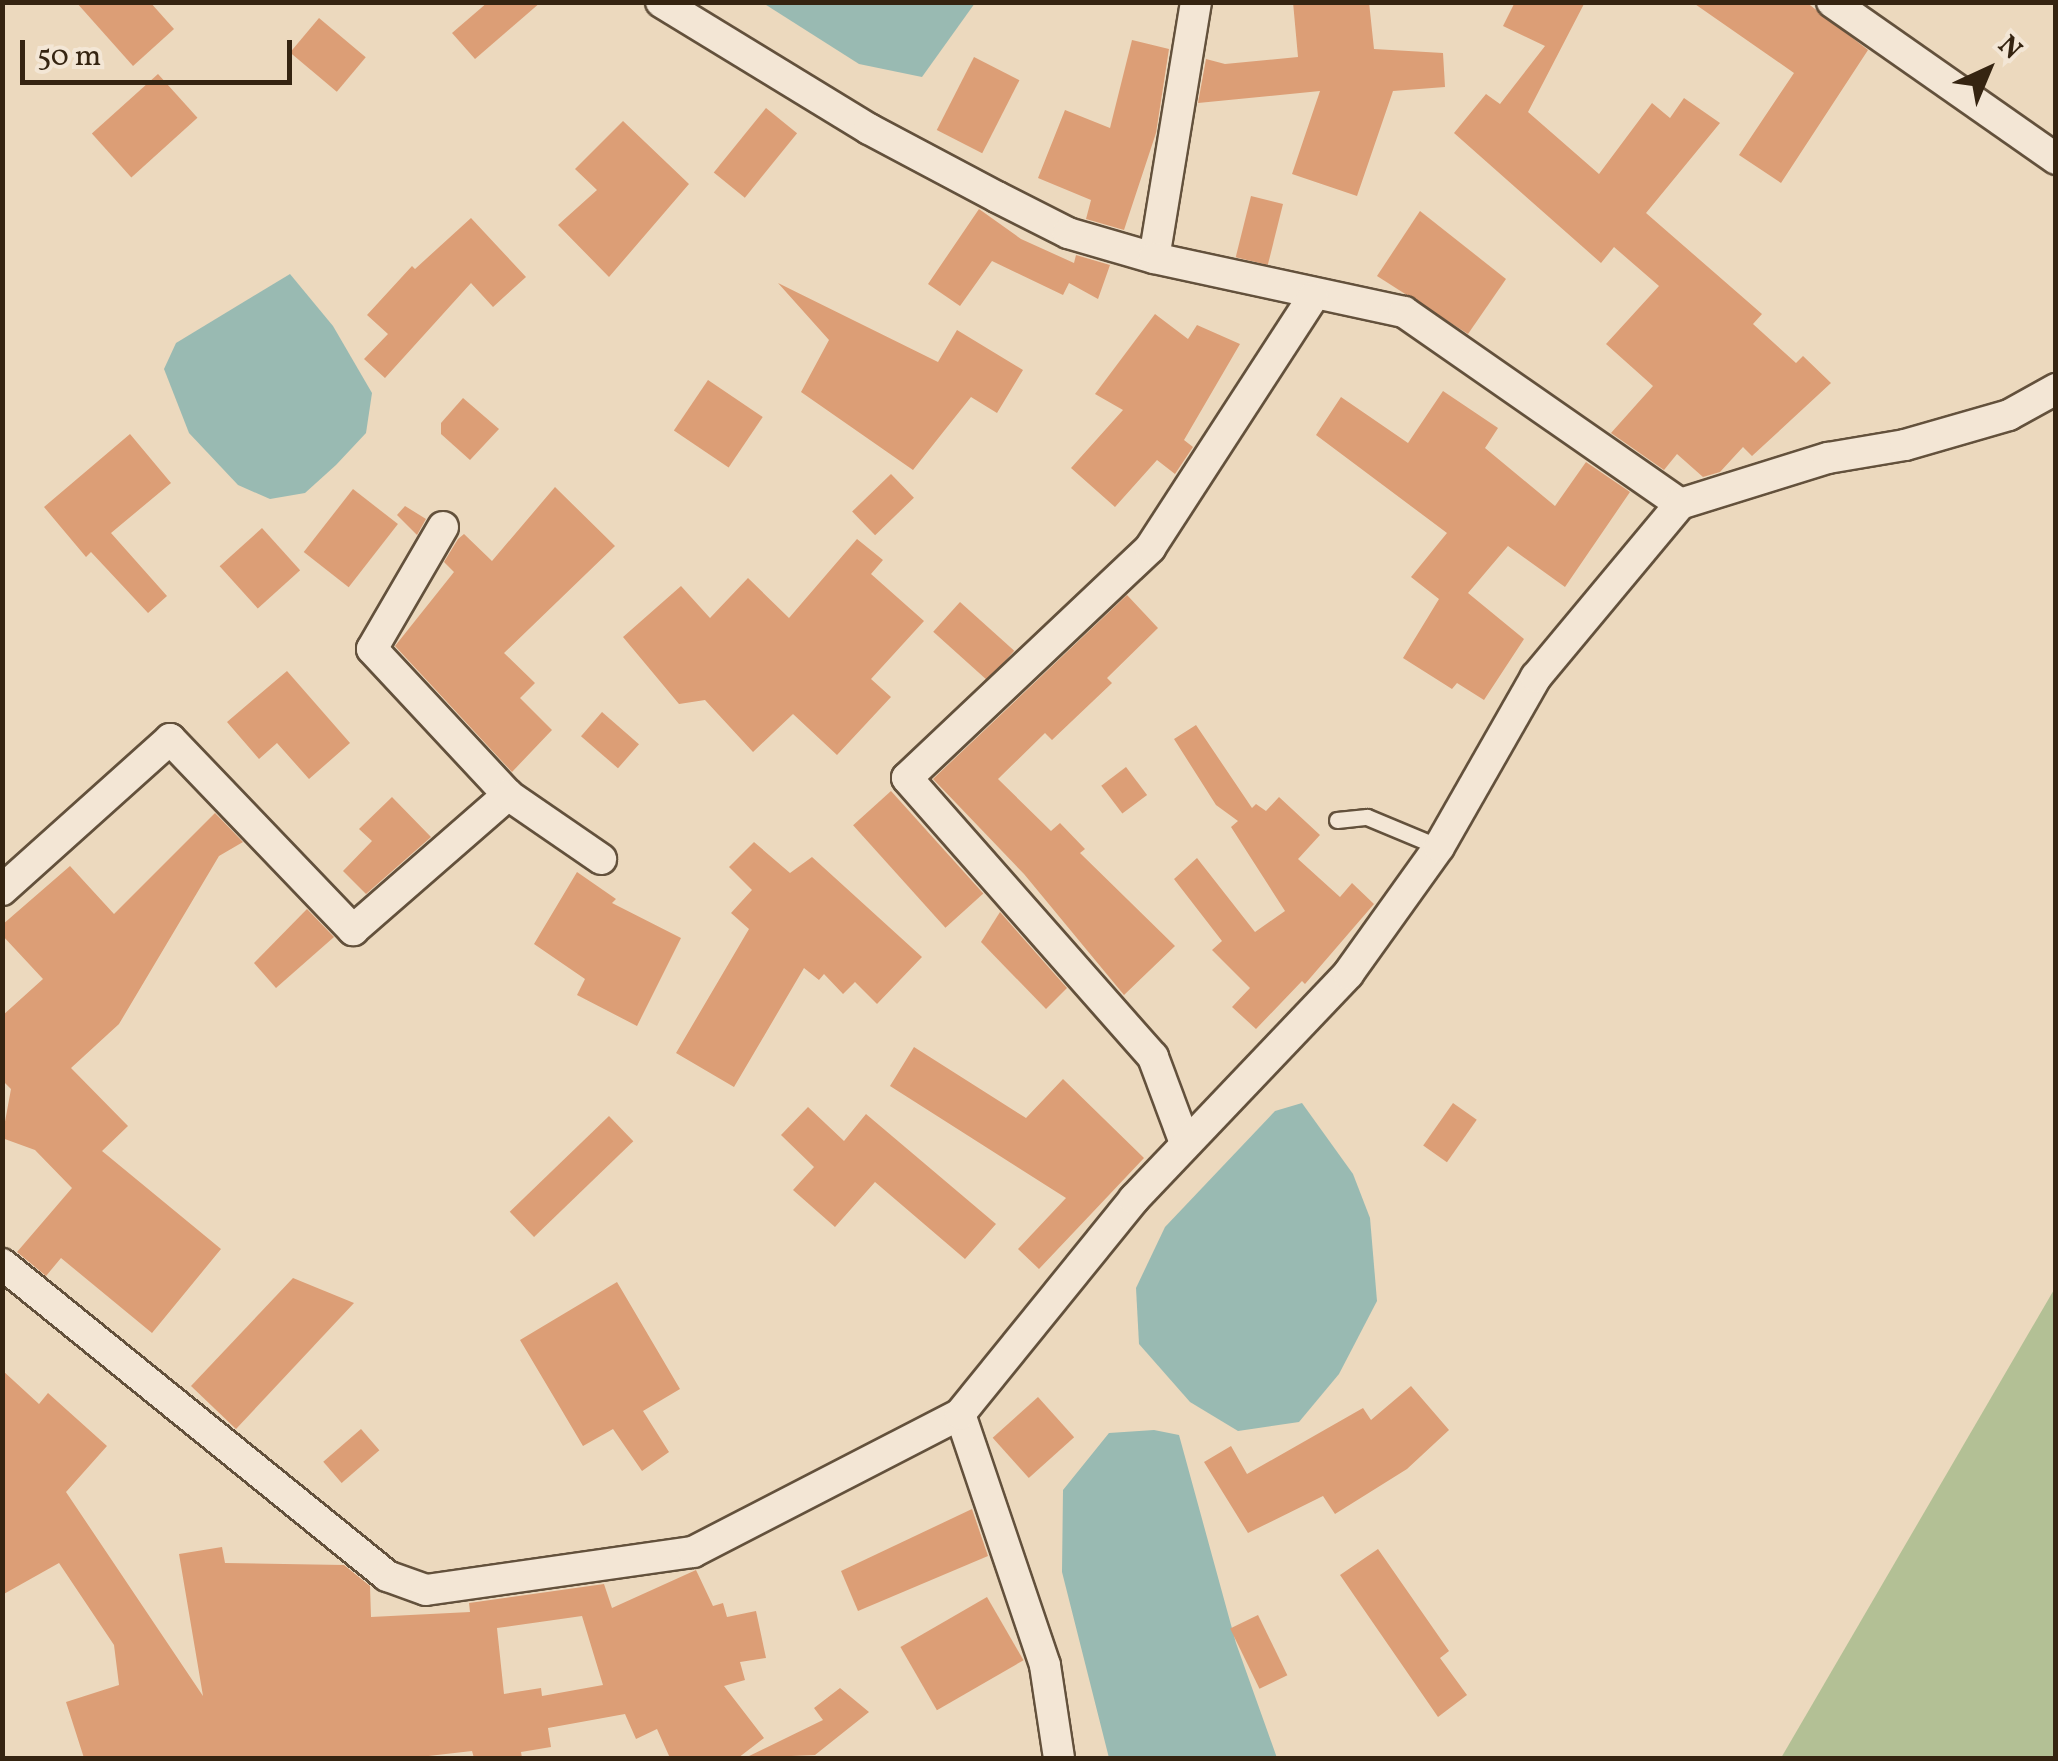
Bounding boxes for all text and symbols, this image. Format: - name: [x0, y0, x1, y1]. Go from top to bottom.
- scale bar: [25, 20, 298, 82]
- north arrow: [1938, 20, 2038, 120]
- text: N: [1988, 27, 2030, 69]
- text: 50 m: [37, 36, 101, 78]

